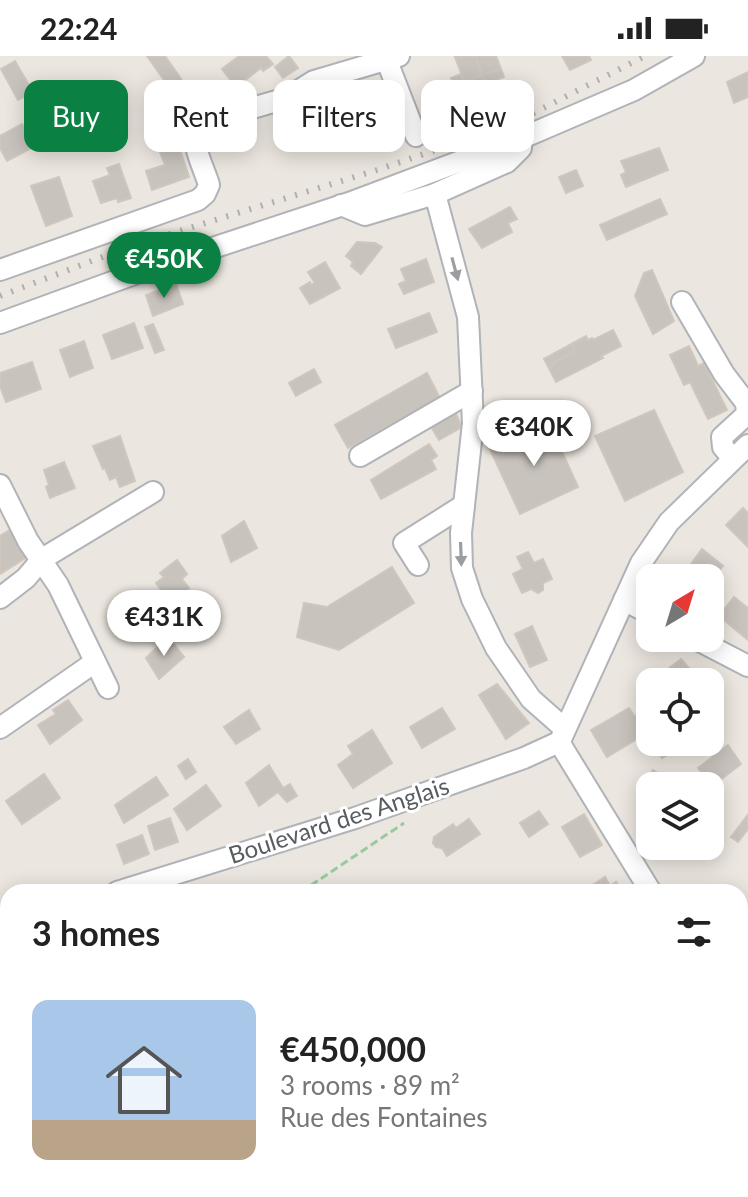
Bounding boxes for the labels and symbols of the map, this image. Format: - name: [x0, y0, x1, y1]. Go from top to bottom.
- pin: €450K: [108, 232, 220, 300]
- one-way arrow: [449, 258, 462, 282]
- pin: €340K: [478, 400, 590, 468]
- one-way arrow: [455, 542, 468, 567]
- north arrow: [636, 564, 724, 652]
- pin: €431K: [108, 590, 220, 658]
- street label: Boulevard des Anglais: [225, 770, 452, 869]

